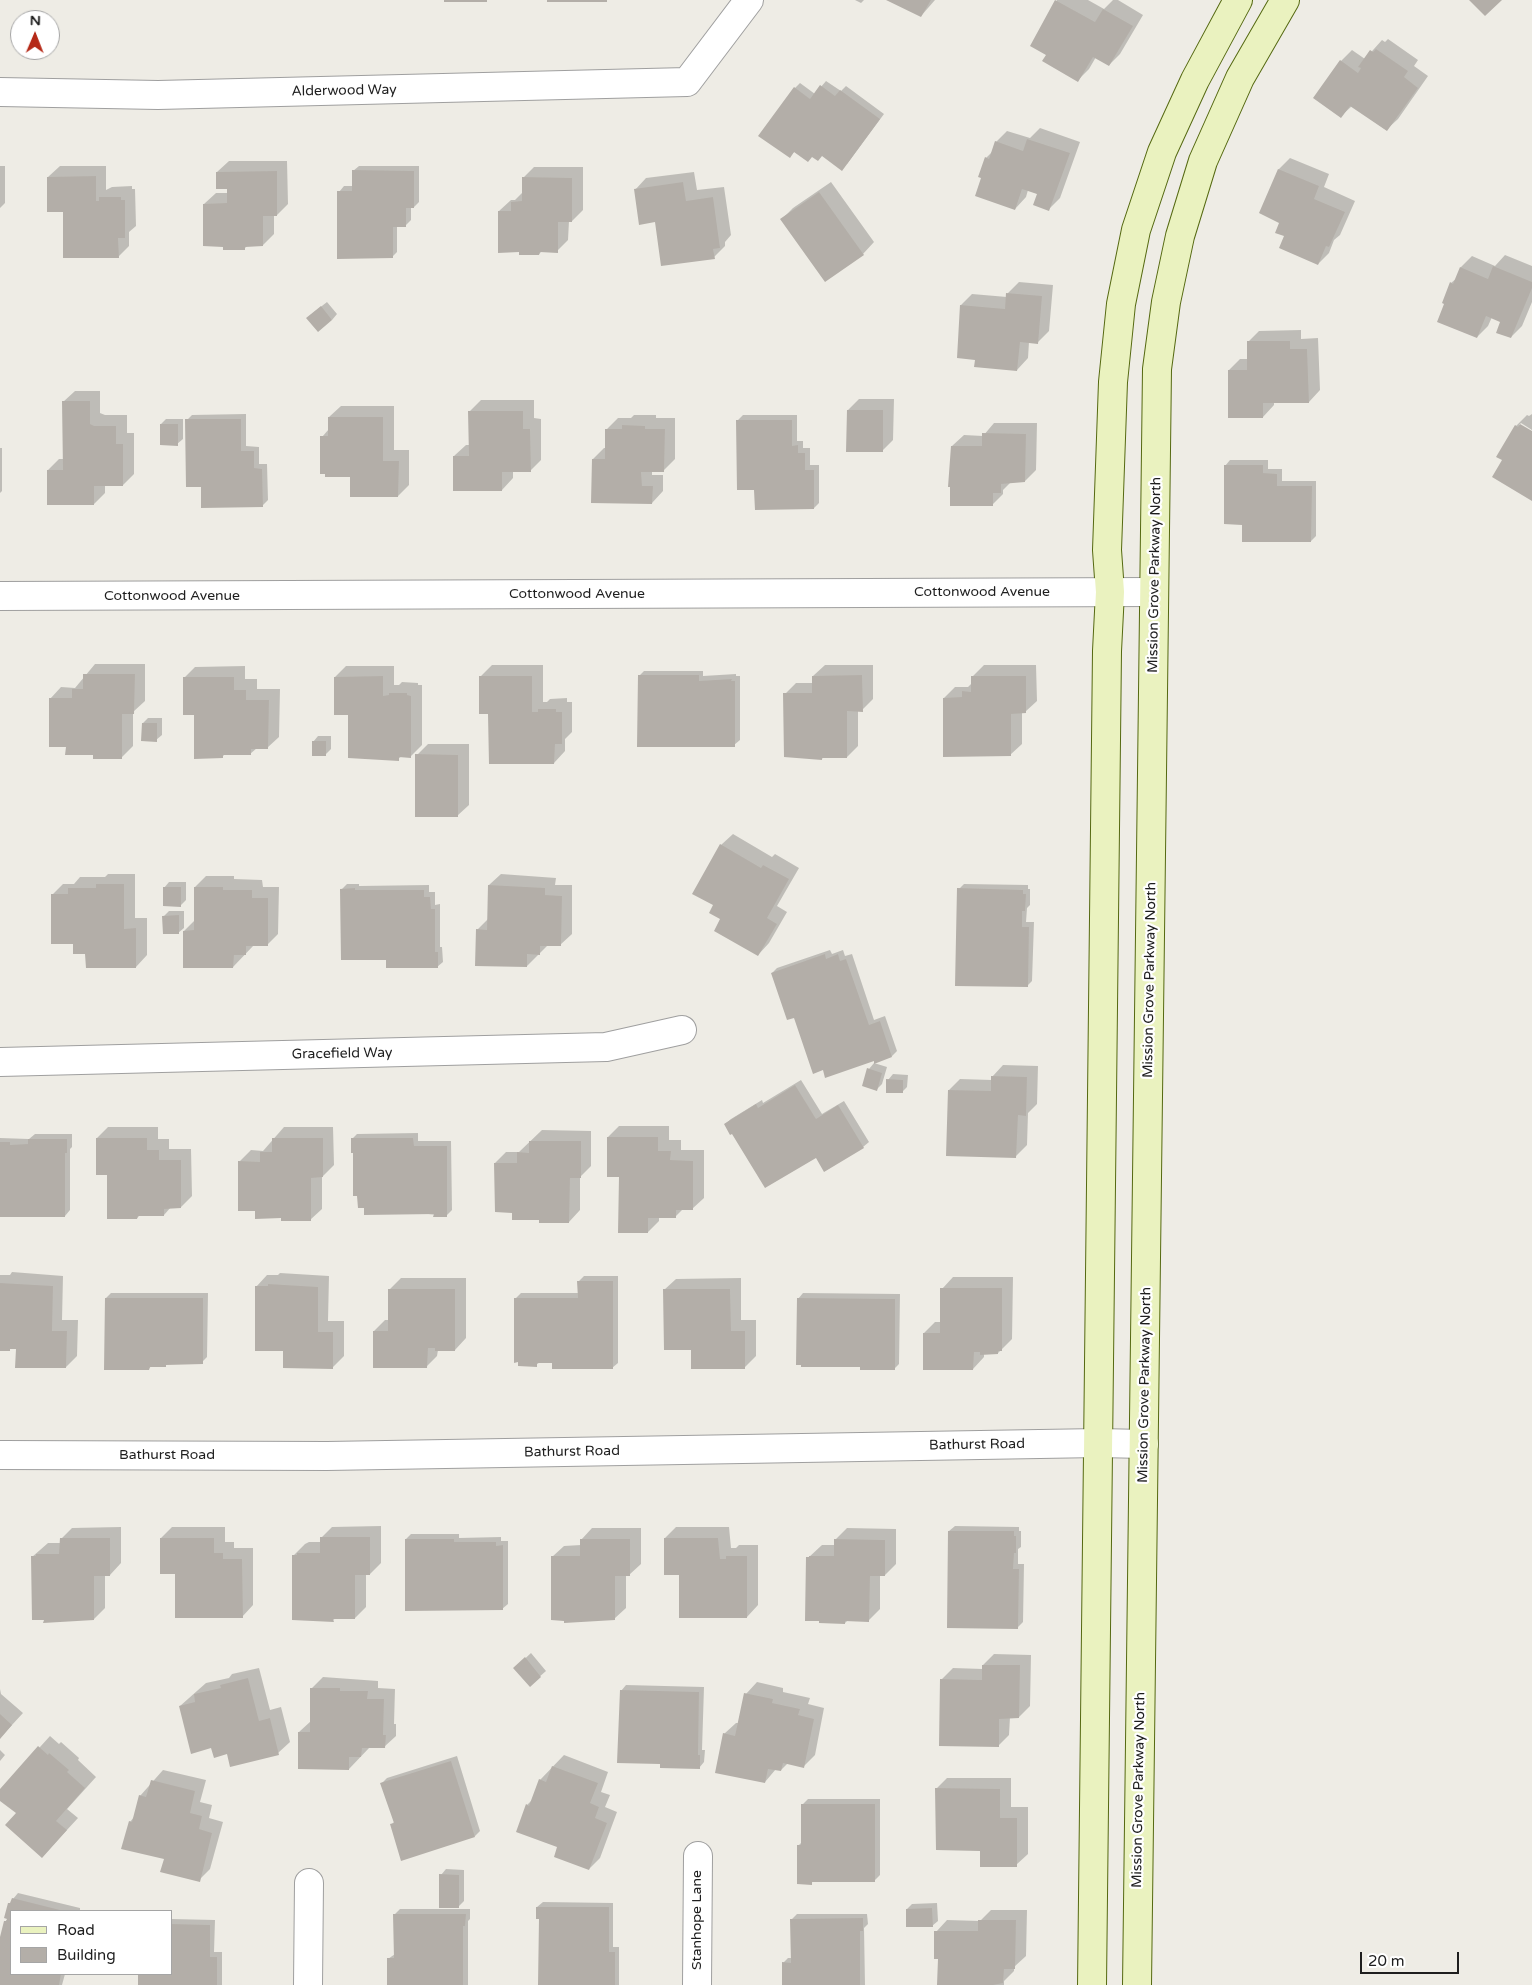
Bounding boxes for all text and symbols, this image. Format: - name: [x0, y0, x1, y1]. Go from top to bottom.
- north arrow: [10, 10, 60, 60]
- text: N: [29, 12, 41, 29]
- street label: Alderwood Way: [291, 82, 397, 100]
- street label: Mission Grove Parkway North: [1145, 477, 1165, 673]
- street label: Cottonwood Avenue: [914, 584, 1050, 600]
- street label: Cottonwood Avenue: [509, 586, 645, 602]
- street label: Cottonwood Avenue: [104, 588, 240, 604]
- street label: Mission Grove Parkway North: [1140, 882, 1160, 1078]
- street label: Gracefield Way: [291, 1045, 393, 1063]
- street label: Mission Grove Parkway North: [1135, 1287, 1155, 1483]
- street label: Bathurst Road: [929, 1436, 1025, 1454]
- street label: Bathurst Road: [524, 1443, 620, 1461]
- street label: Bathurst Road: [119, 1447, 215, 1463]
- street label: Mission Grove Parkway North: [1129, 1692, 1149, 1888]
- street label: Stanhope Lane: [689, 1870, 705, 1970]
- legend: [10, 1910, 172, 1975]
- text: Road: [57, 1921, 95, 1939]
- scale bar: [1362, 1942, 1461, 1974]
- text: Building: [57, 1946, 116, 1964]
- text: 20 m: [1368, 1952, 1405, 1970]

